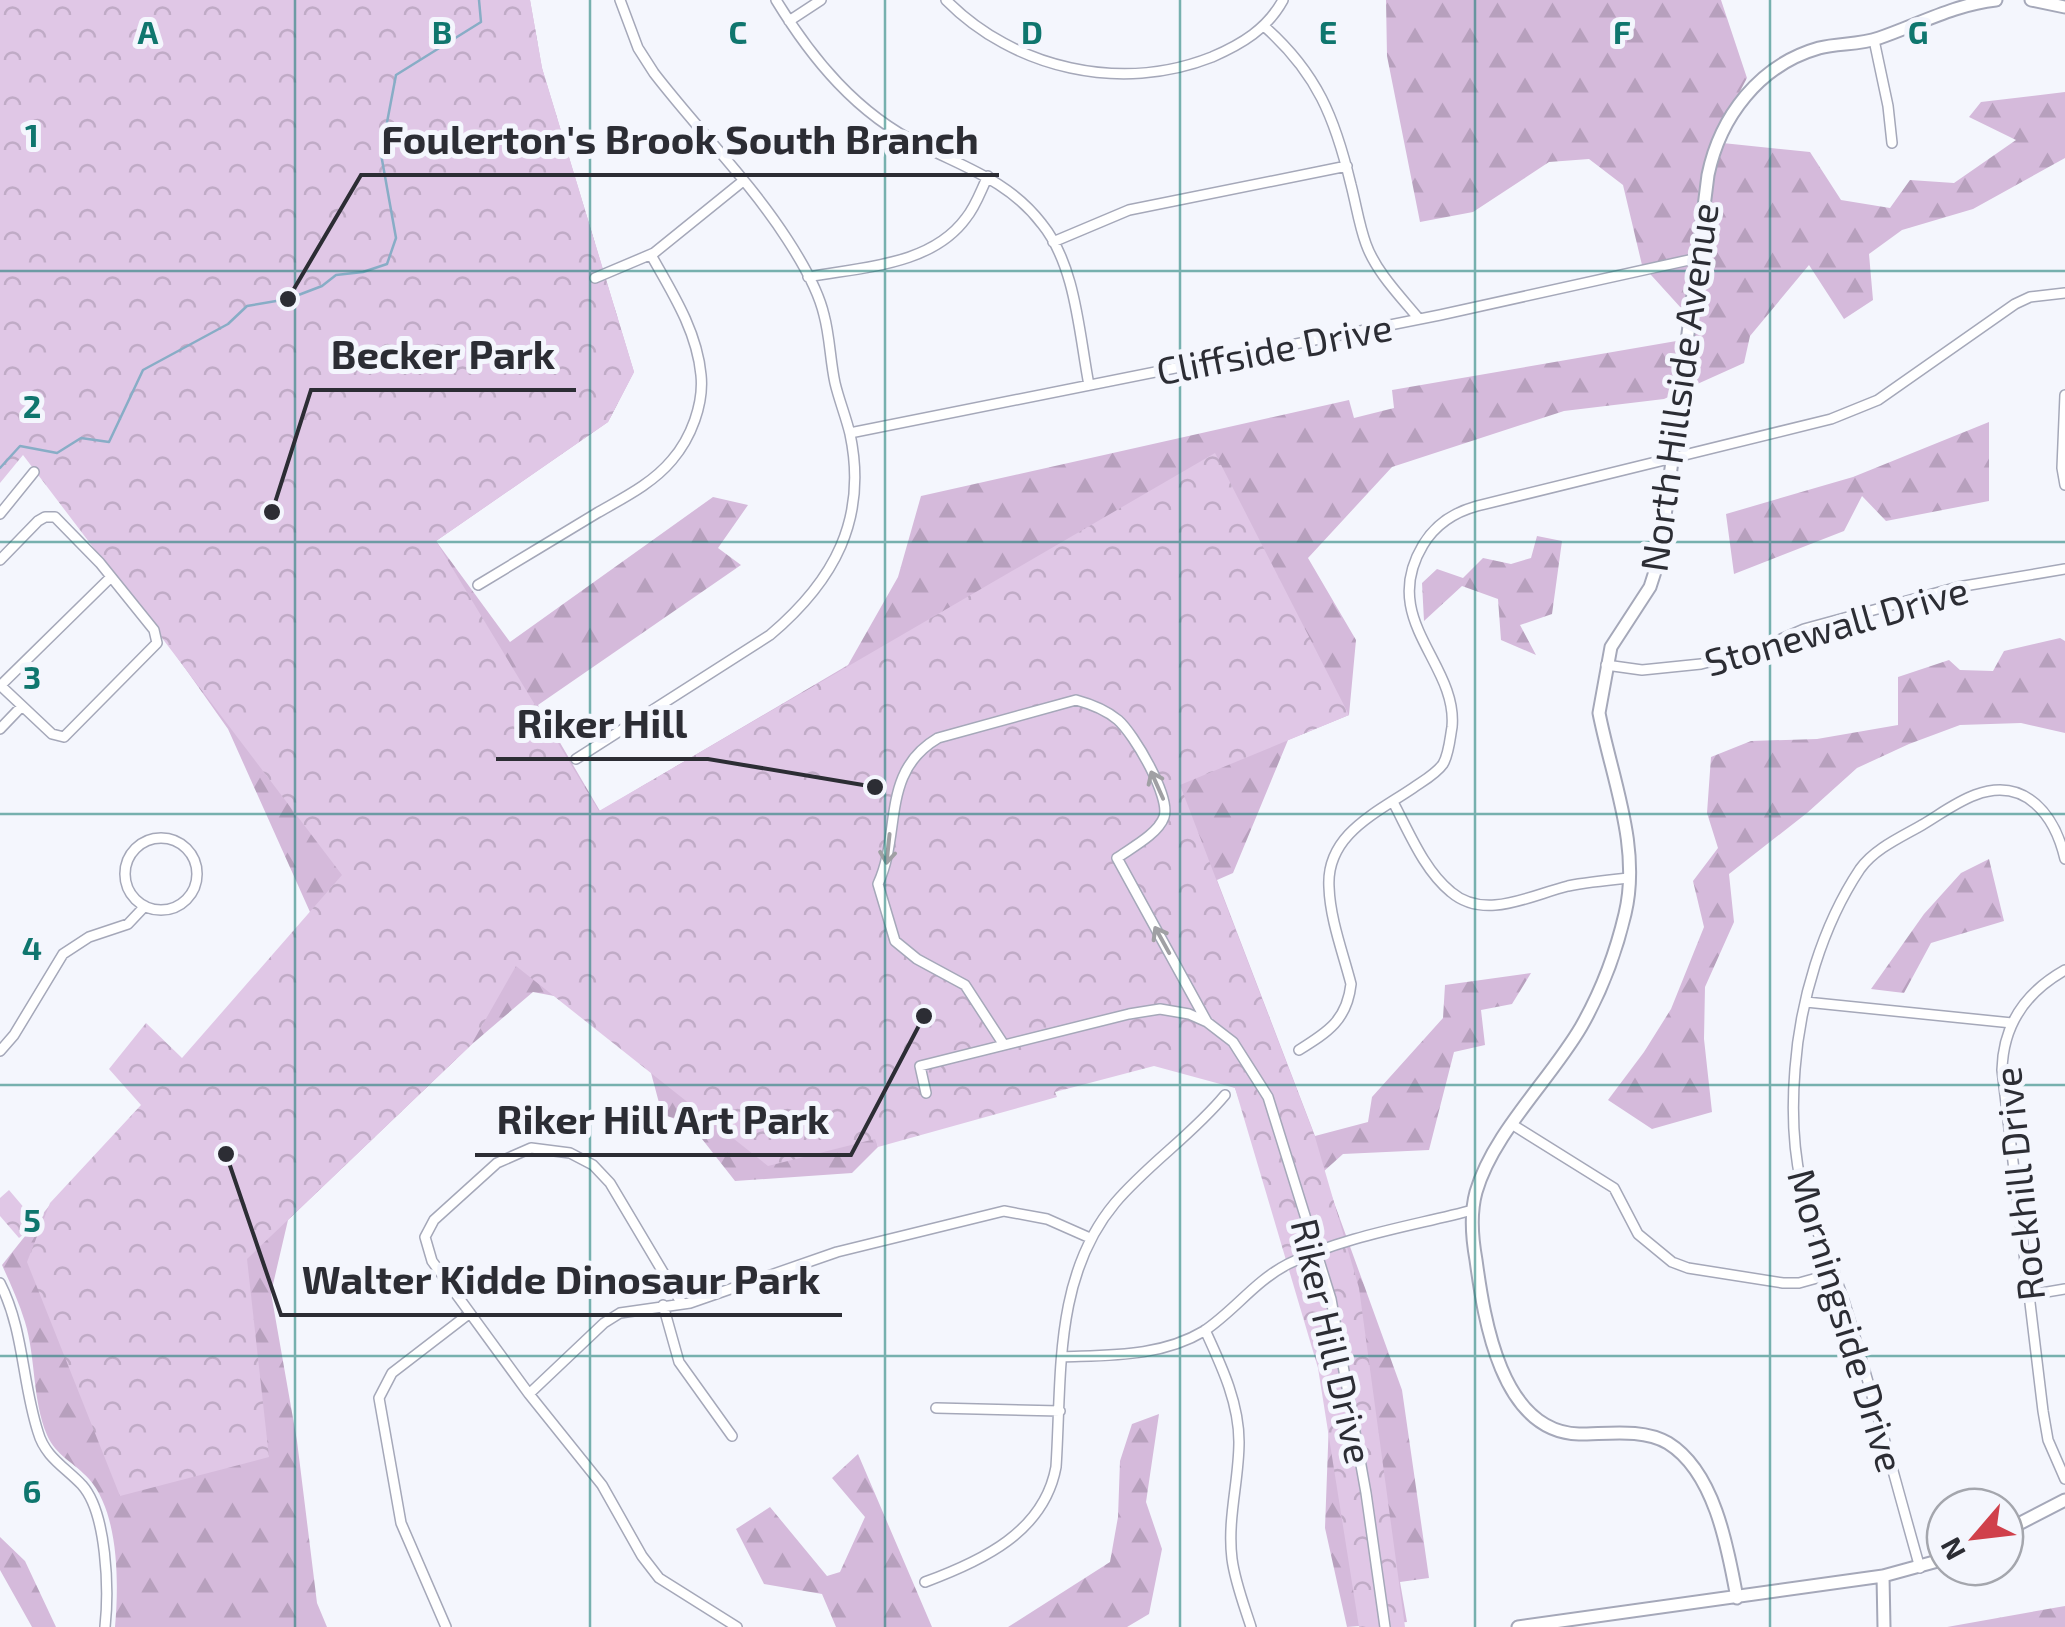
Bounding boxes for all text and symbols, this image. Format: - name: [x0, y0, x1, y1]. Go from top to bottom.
- text: A: [138, 12, 159, 50]
- text: B: [432, 12, 452, 50]
- text: C: [729, 12, 747, 50]
- text: D: [1021, 12, 1043, 50]
- text: E: [1319, 12, 1337, 50]
- text: F: [1613, 12, 1631, 50]
- text: G: [1908, 12, 1928, 50]
- callout: Foulerton's Brook South Branch: [361, 105, 999, 175]
- text: Foulerton's Brook South Branch: [381, 114, 979, 162]
- text: 1: [25, 115, 39, 153]
- street label: North Hillside Avenue: [1629, 200, 1727, 574]
- street label: Cliffside Drive: [1152, 303, 1396, 393]
- callout: Becker Park: [311, 320, 576, 390]
- text: Becker Park: [331, 329, 556, 377]
- text: 2: [23, 386, 41, 424]
- street label: Stonewall Drive: [1699, 565, 1973, 685]
- text: 3: [23, 657, 41, 695]
- callout: Riker Hill: [496, 689, 708, 759]
- text: Riker Hill: [517, 698, 687, 746]
- one-way arrow: [1146, 771, 1165, 801]
- one-way arrow: [879, 832, 898, 864]
- one-way arrow: [1152, 926, 1172, 956]
- text: 4: [22, 928, 42, 966]
- street label: Rockhill Drive: [1983, 1065, 2053, 1303]
- callout: Riker Hill Art Park: [475, 1085, 851, 1155]
- text: Riker Hill Art Park: [497, 1094, 830, 1142]
- street label: Morningside Drive: [1779, 1163, 1915, 1477]
- text: 5: [23, 1200, 41, 1238]
- street label: Riker Hill Drive: [1282, 1214, 1384, 1468]
- callout: Walter Kidde Dinosaur Park: [281, 1245, 842, 1315]
- text: Walter Kidde Dinosaur Park: [302, 1254, 821, 1302]
- text: 6: [23, 1471, 41, 1509]
- north arrow: [1925, 1487, 2025, 1587]
- text: N: [1932, 1532, 1972, 1566]

